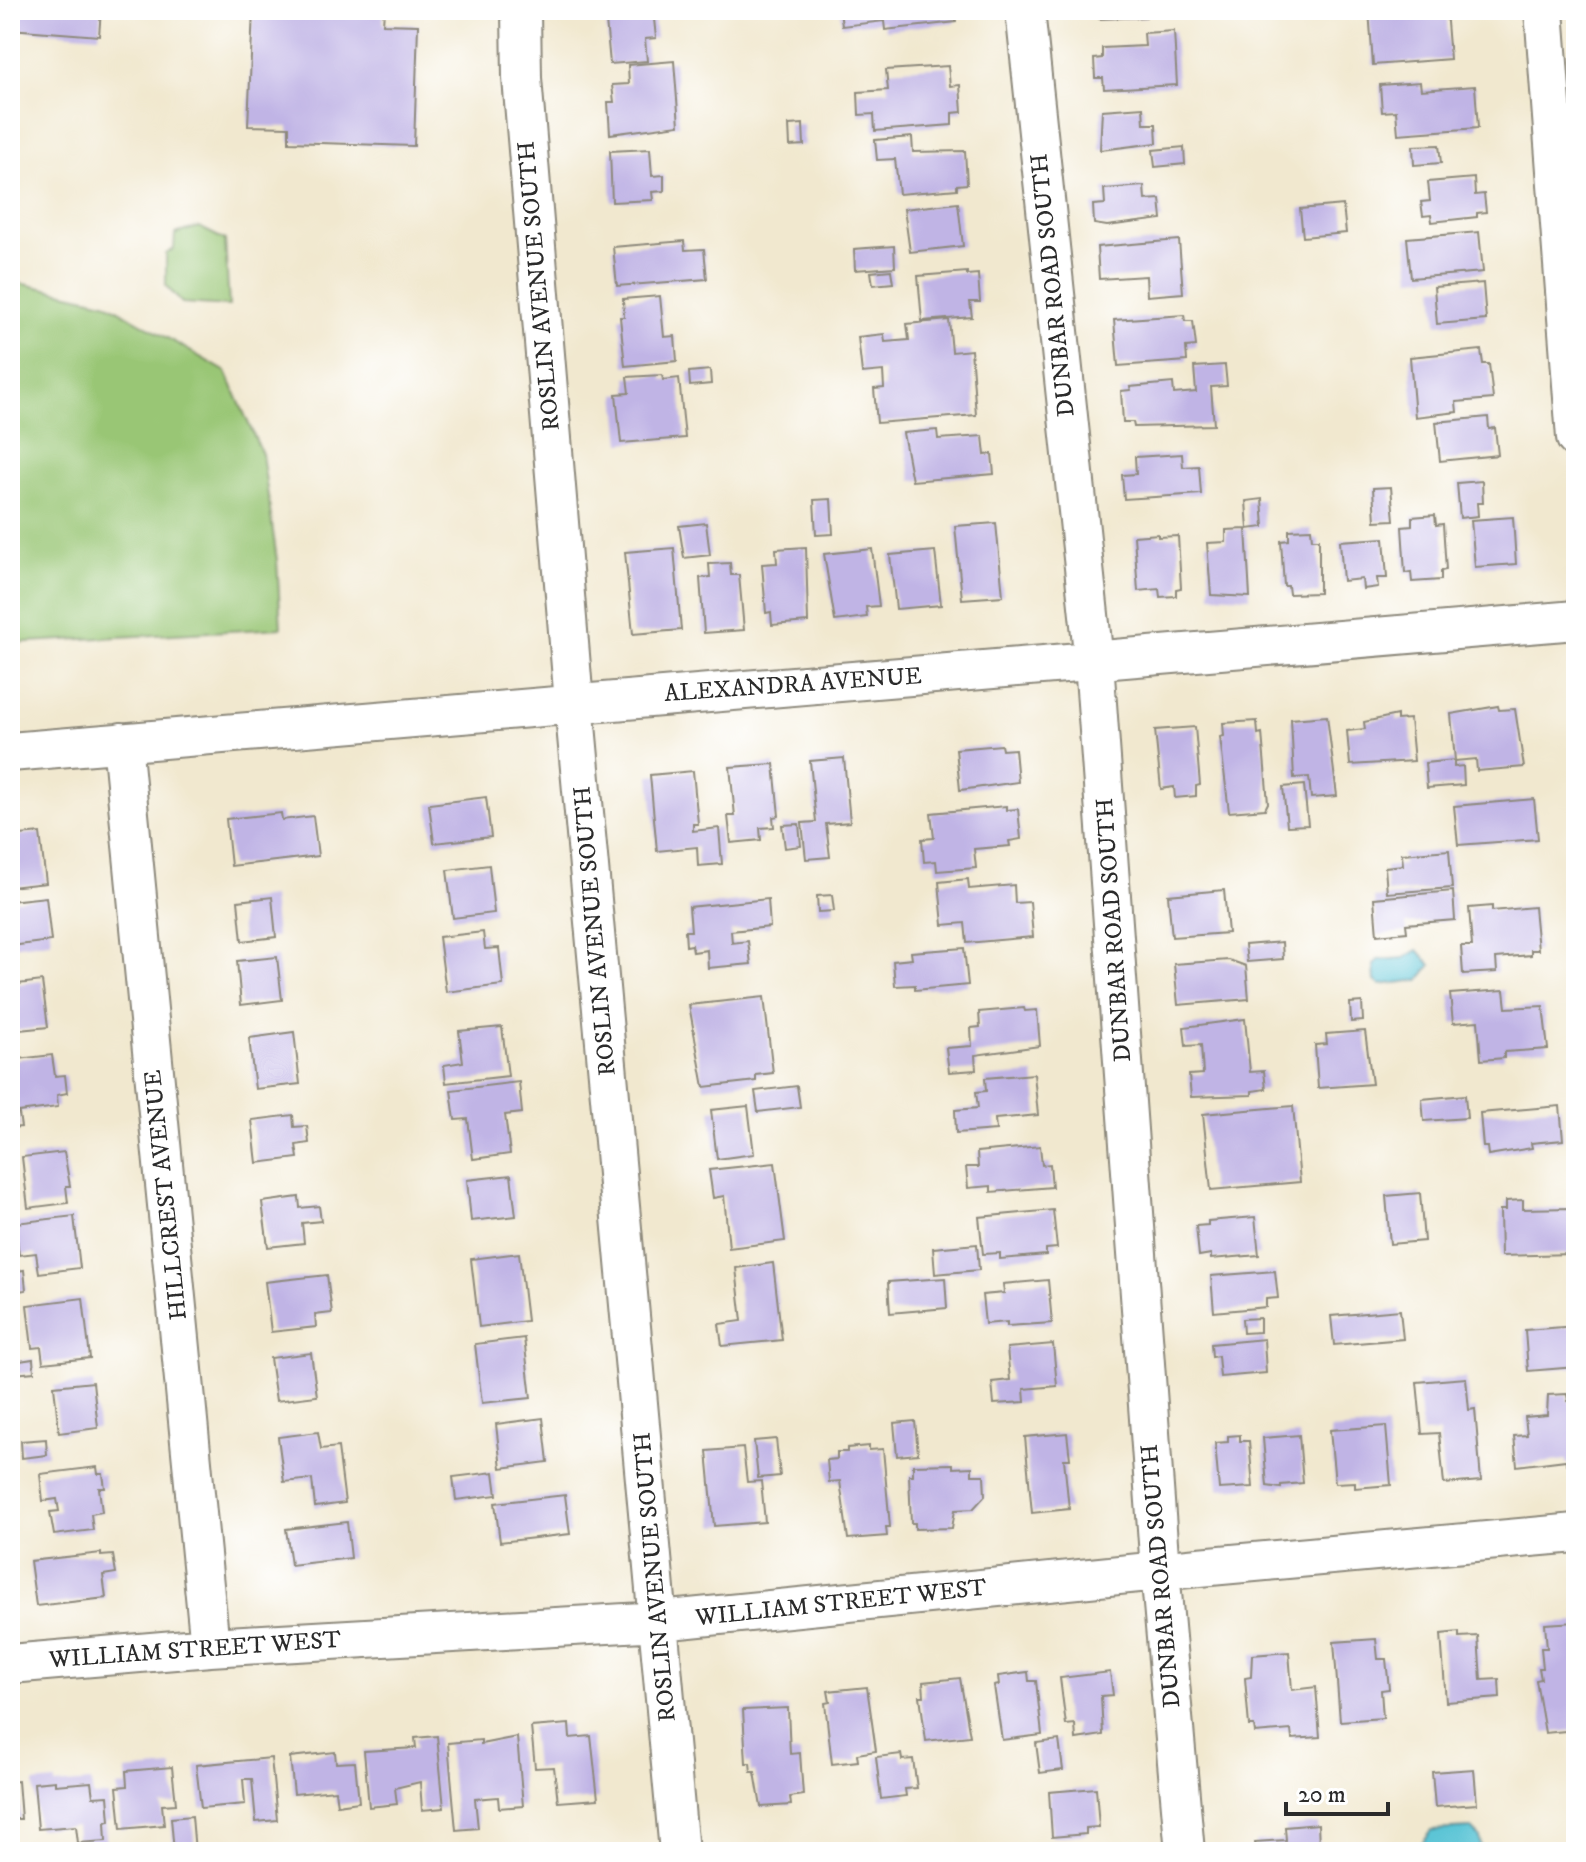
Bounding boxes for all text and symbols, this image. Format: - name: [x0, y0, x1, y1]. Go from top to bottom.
- street label: ROSLIN AVENUE SOUTH: [511, 140, 567, 432]
- street label: DUNBAR ROAD SOUTH: [1024, 152, 1082, 418]
- street label: ALEXANDRA AVENUE: [663, 661, 923, 709]
- street label: ROSLIN AVENUE SOUTH: [567, 785, 623, 1077]
- street label: DUNBAR ROAD SOUTH: [1090, 797, 1138, 1063]
- street label: HILLCREST AVENUE: [138, 1068, 194, 1322]
- street label: ROSLIN AVENUE SOUTH: [627, 1431, 683, 1723]
- street label: DUNBAR ROAD SOUTH: [1135, 1443, 1187, 1709]
- street label: WILLIAM STREET WEST: [693, 1573, 988, 1633]
- street label: WILLIAM STREET WEST: [47, 1625, 342, 1675]
- scale bar: [1286, 1766, 1388, 1816]
- text: 20 m: [1298, 1780, 1346, 1810]

